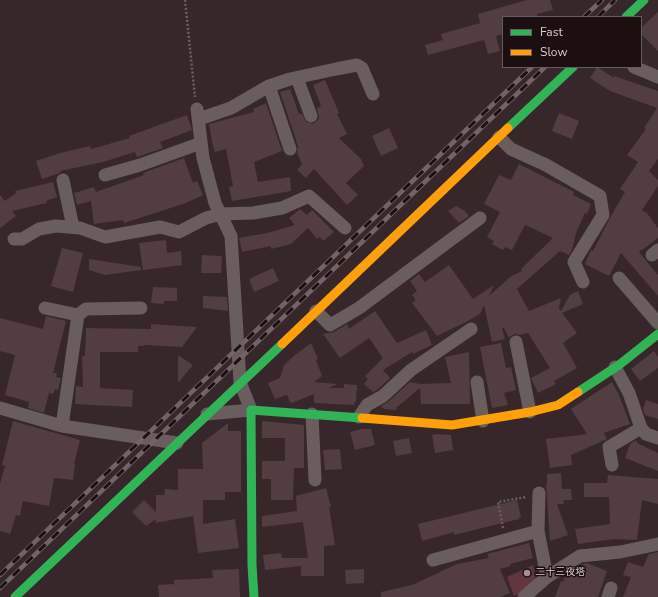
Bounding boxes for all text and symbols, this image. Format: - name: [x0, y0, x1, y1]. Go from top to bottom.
- legend: [502, 16, 642, 68]
- text: Fast: [540, 24, 563, 40]
- text: Slow: [540, 44, 568, 60]
- place label: 二十三夜塔: [535, 567, 585, 579]
- marker: 二十三夜塔: [522, 568, 532, 578]

